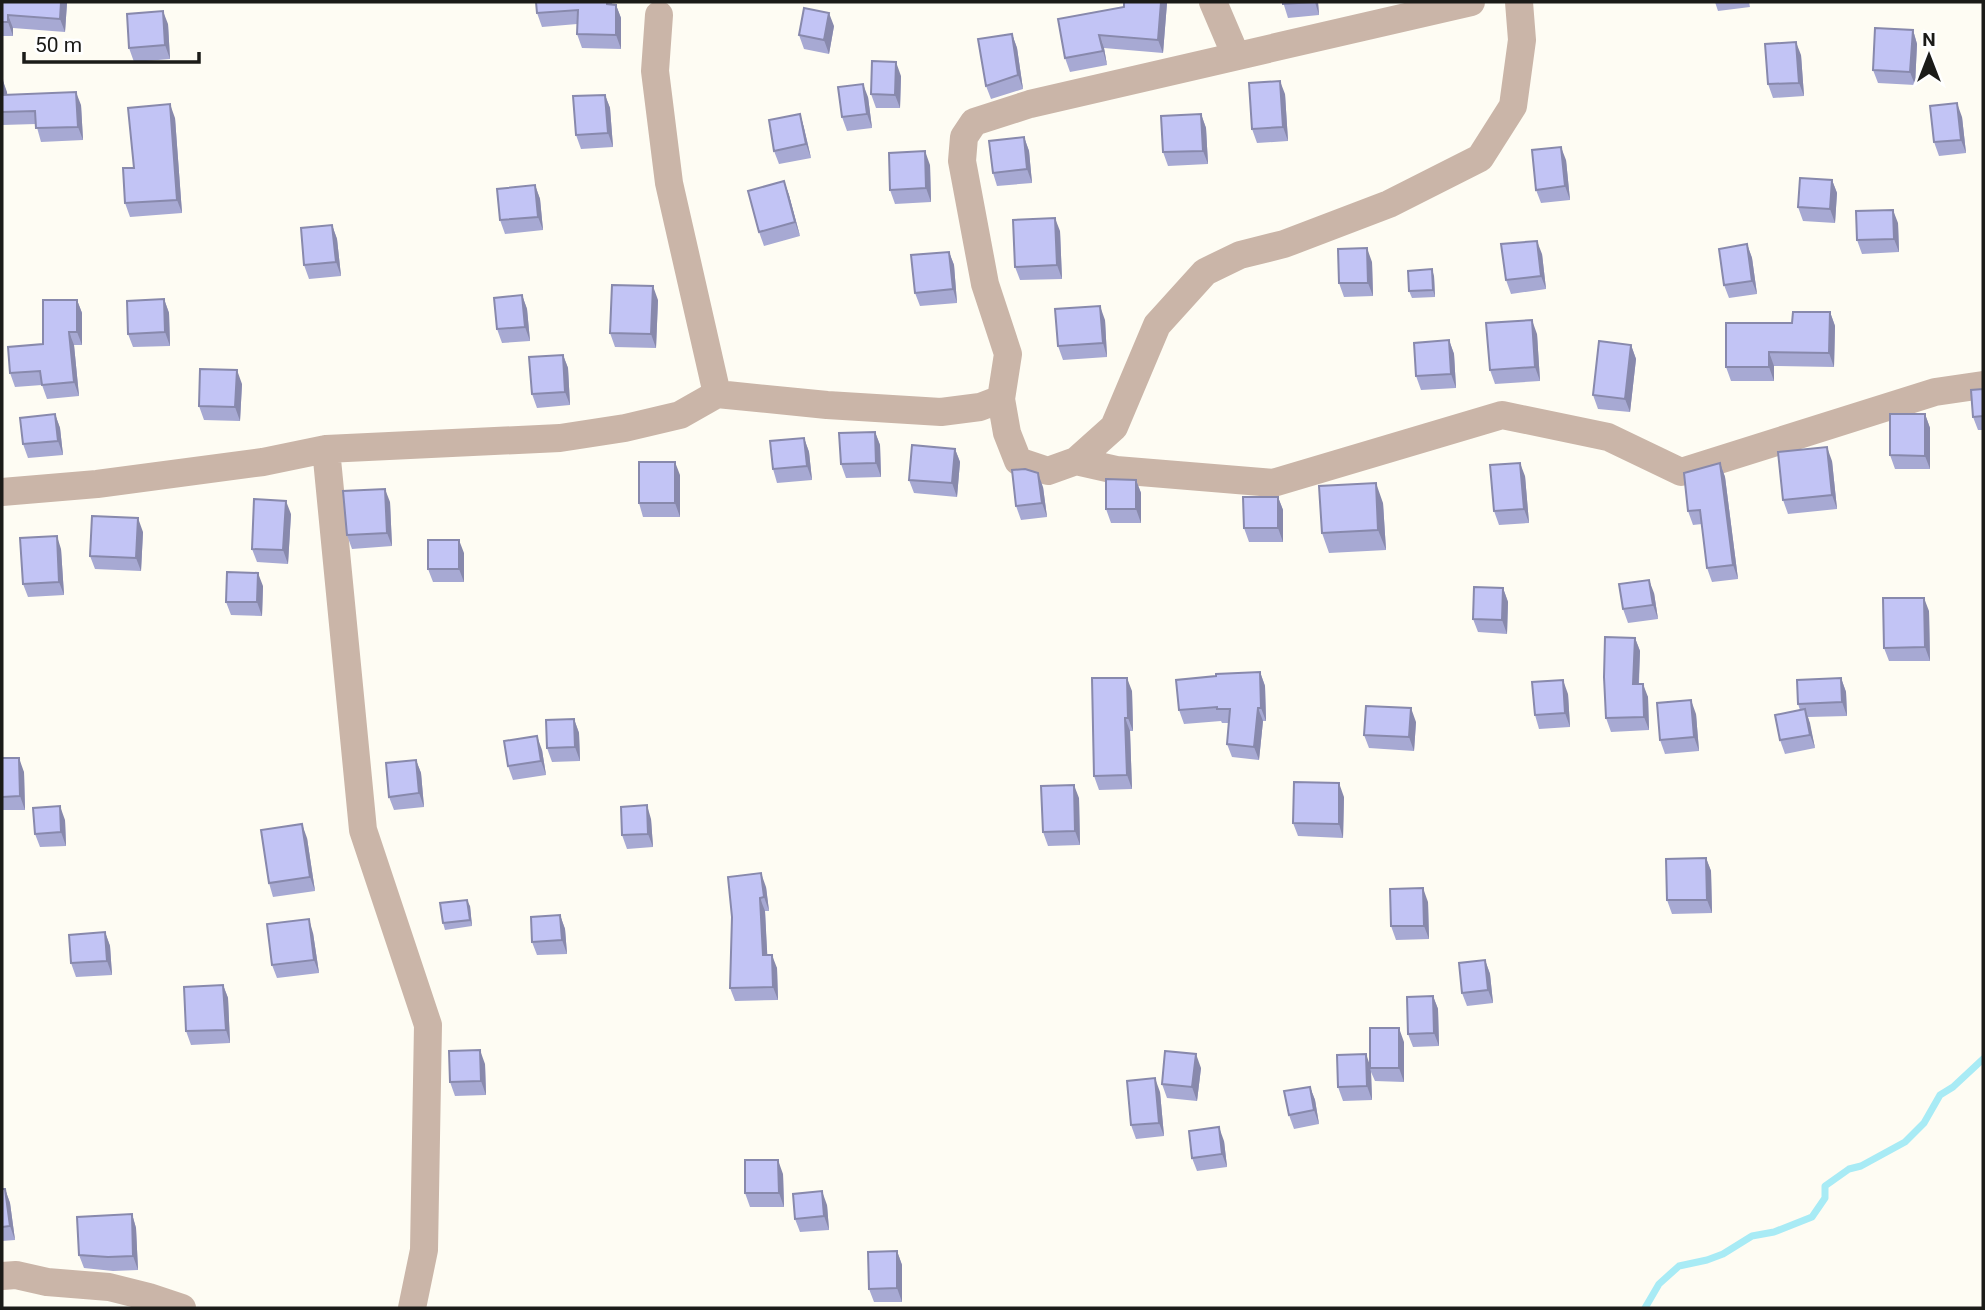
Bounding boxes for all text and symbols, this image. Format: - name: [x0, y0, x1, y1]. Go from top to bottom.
- scale bar: [24, 21, 200, 65]
- north arrow: [1894, 21, 1964, 91]
- text: N: [1922, 28, 1936, 51]
- text: 50 m: [35, 33, 82, 57]

